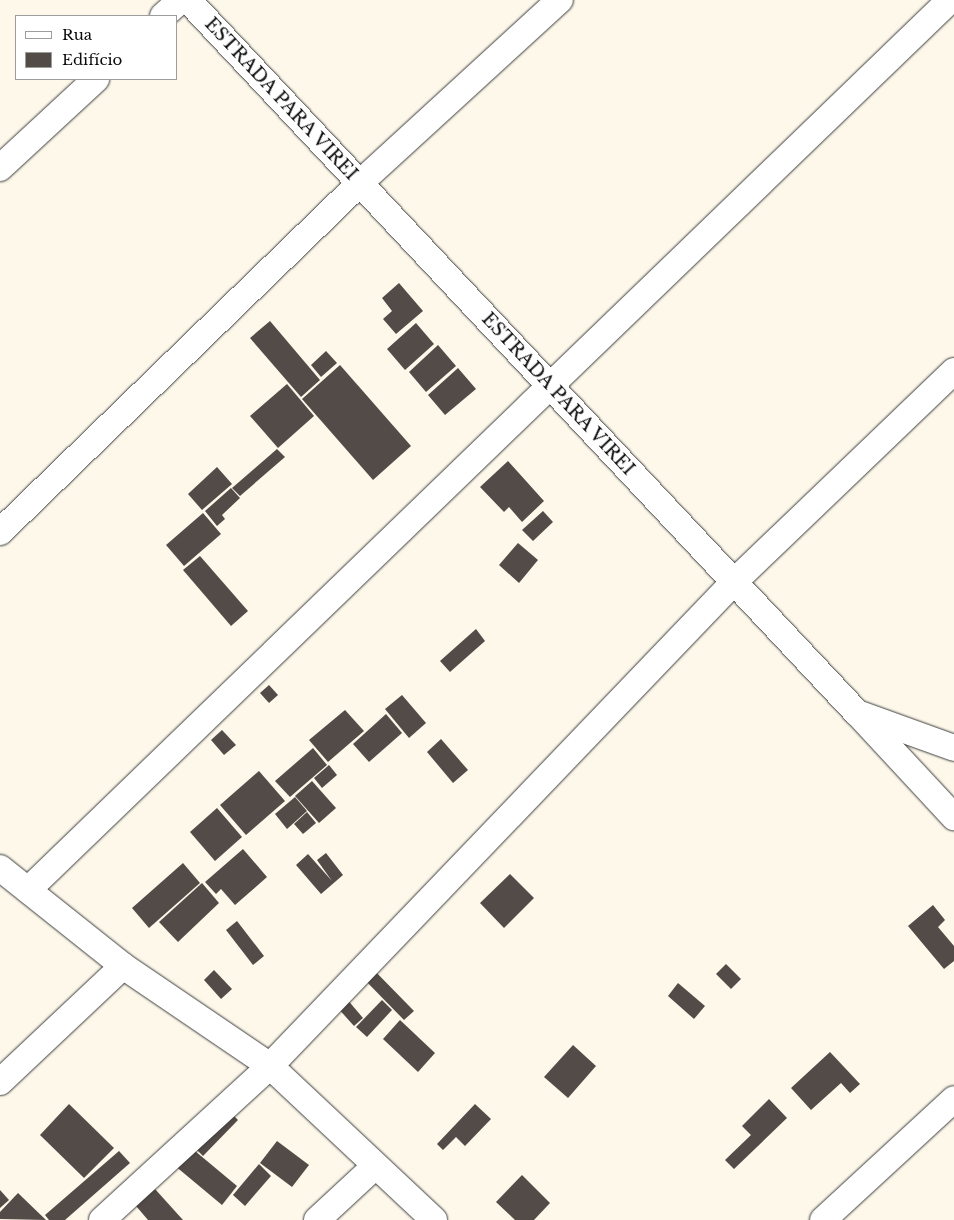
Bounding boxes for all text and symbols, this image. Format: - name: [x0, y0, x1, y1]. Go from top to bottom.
- street label: ESTRADA PARA VIREI: [199, 13, 363, 185]
- legend: [15, 15, 178, 80]
- text: Rua: [62, 25, 92, 44]
- text: Edifício: [62, 50, 122, 69]
- street label: ESTRADA PARA VIREI: [476, 308, 640, 480]

